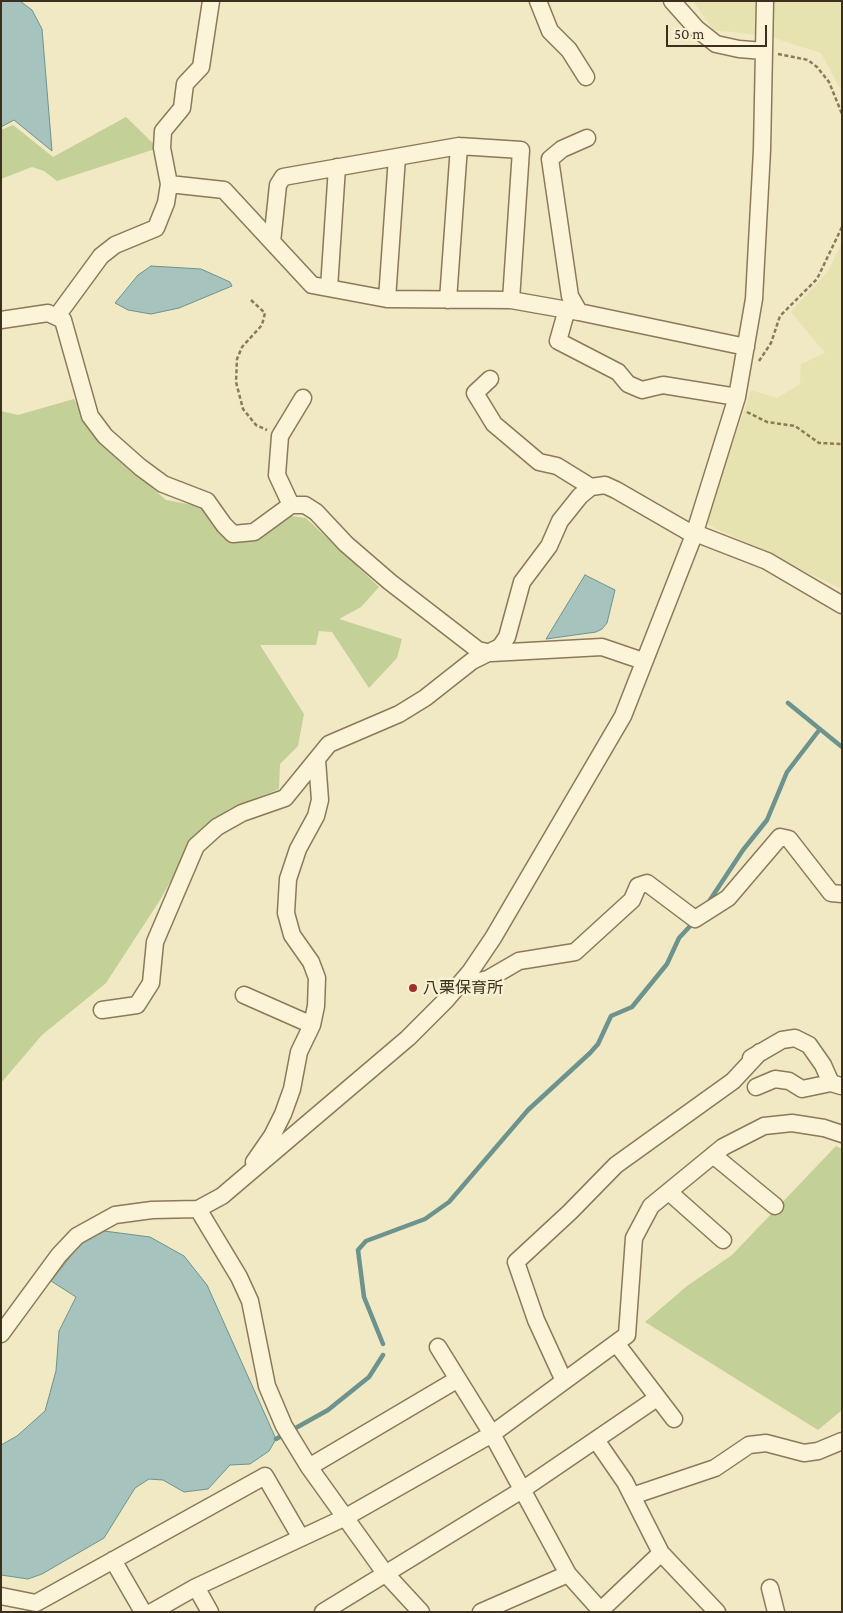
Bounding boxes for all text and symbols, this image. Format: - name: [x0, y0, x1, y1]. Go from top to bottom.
- scale bar: [668, 15, 769, 47]
- text: 50 m: [674, 26, 704, 42]
- place label: 八栗保育所: [423, 978, 503, 998]
- marker: 八栗保育所: [407, 982, 419, 994]

